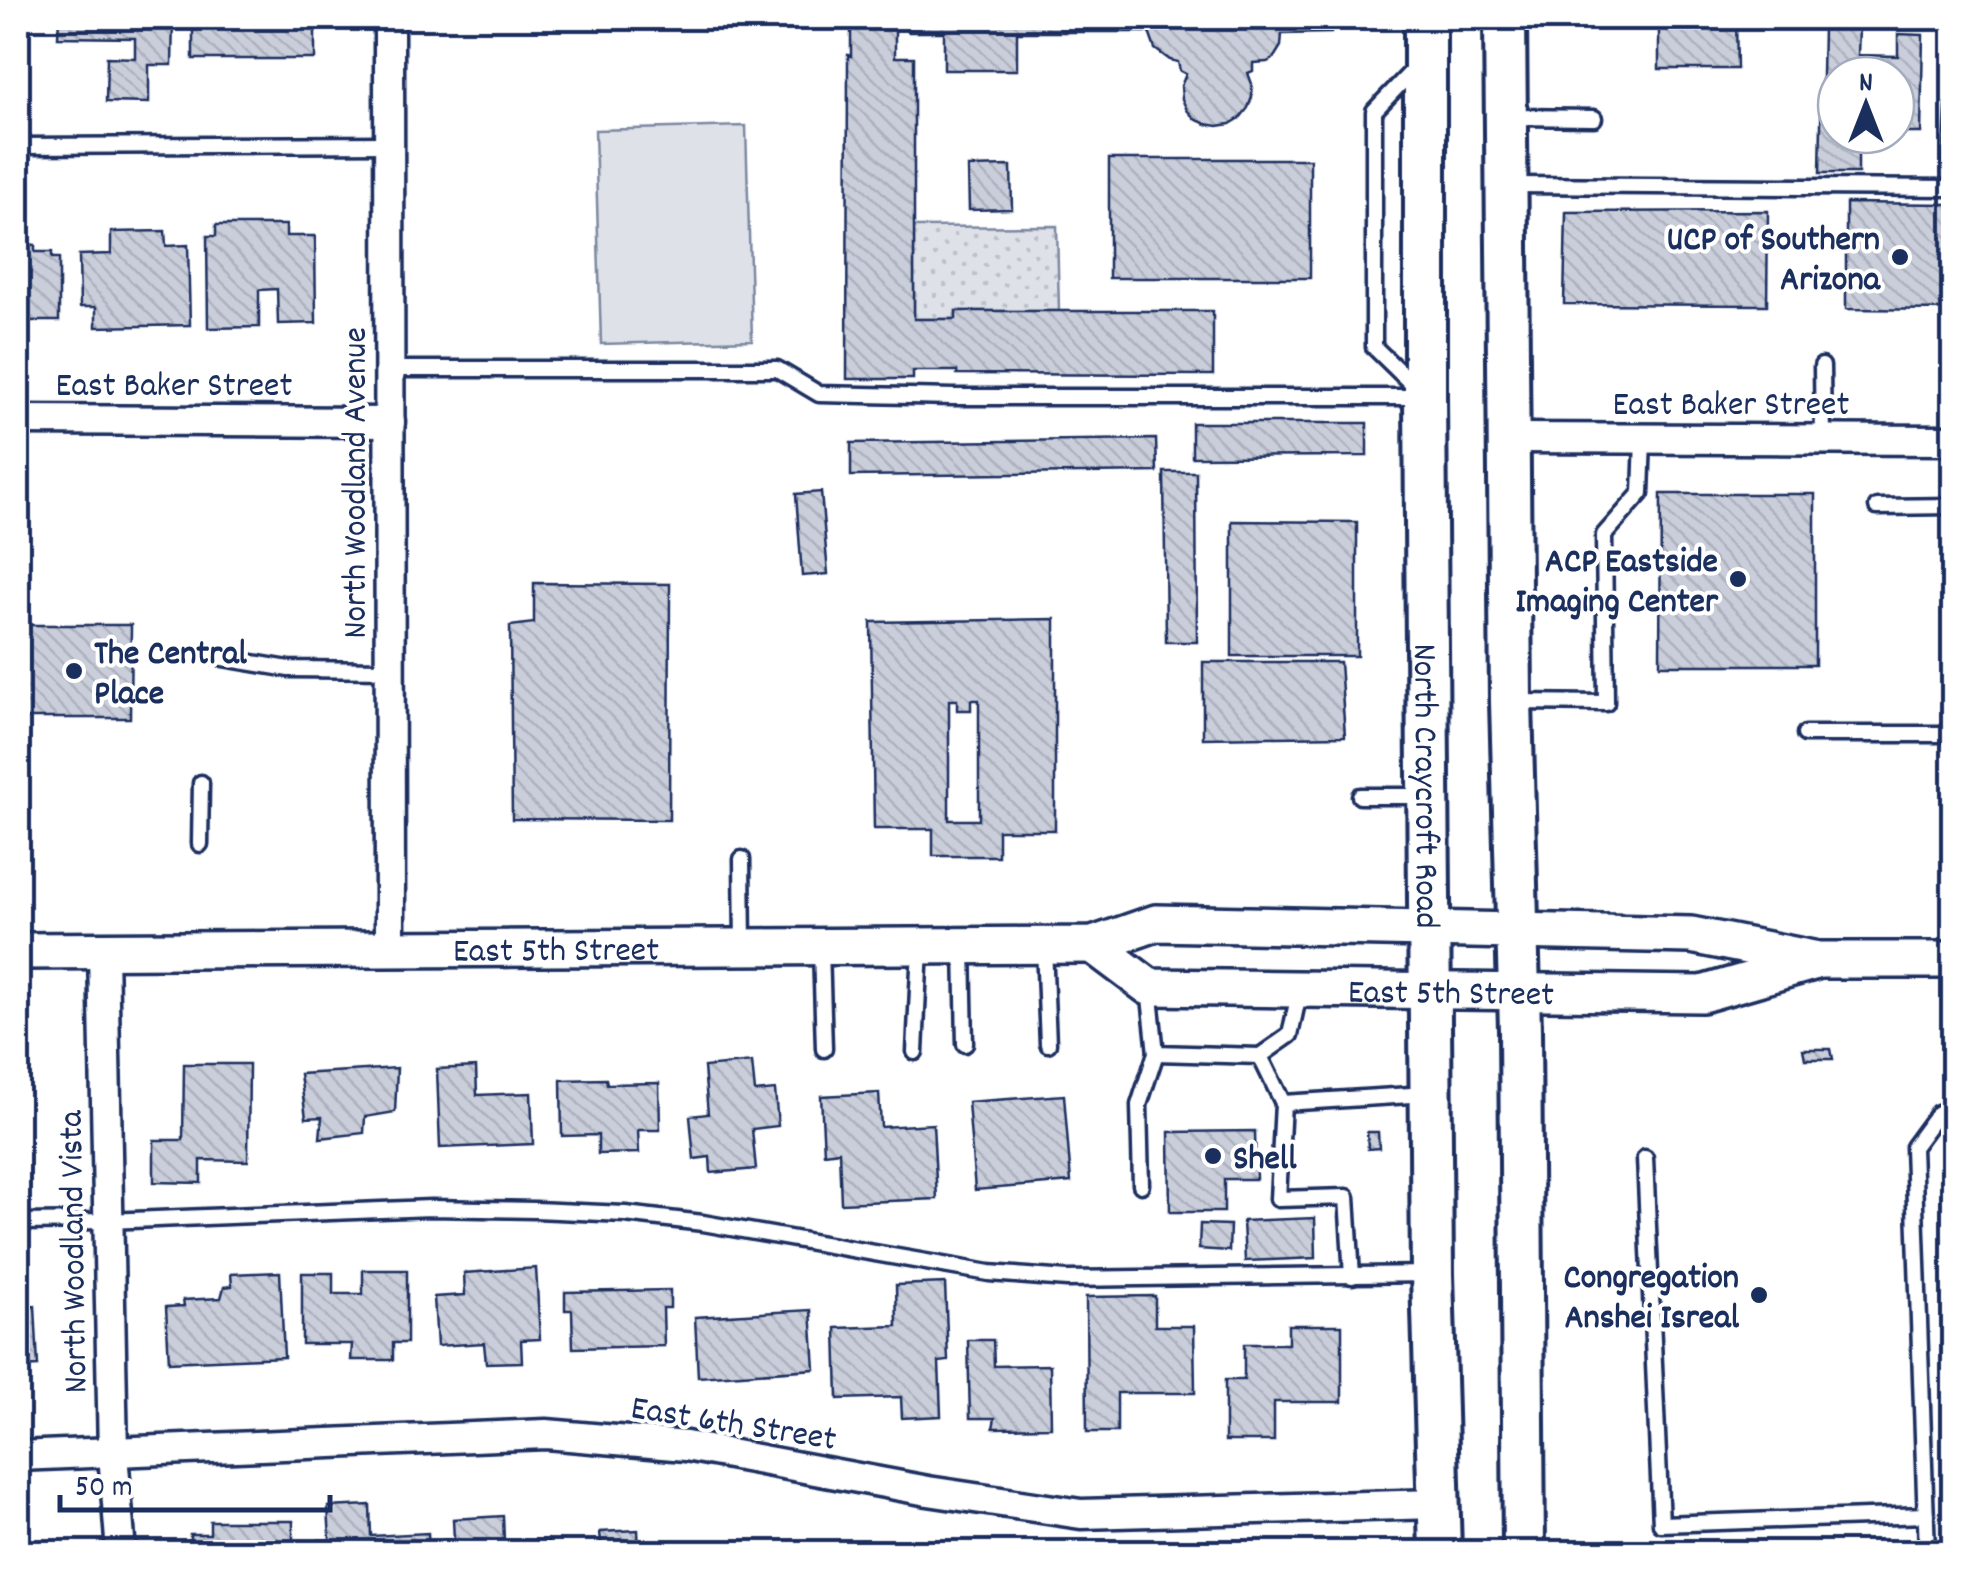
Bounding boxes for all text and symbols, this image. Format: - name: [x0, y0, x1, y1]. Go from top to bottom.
- north arrow: [1816, 55, 1916, 155]
- text: N: [1859, 65, 1873, 105]
- place label: UCP of Southern Arizona: [1666, 217, 1882, 307]
- marker: UCP of Southern Arizona: [1889, 246, 1911, 268]
- street label: North Woodland Avenue: [333, 327, 383, 639]
- street label: East Baker Street: [56, 363, 292, 413]
- street label: East Baker Street: [1613, 382, 1849, 432]
- place label: ACP Eastside Imaging Center: [1515, 539, 1719, 629]
- marker: ACP Eastside Imaging Center: [1727, 568, 1749, 590]
- place label: The Central Place: [94, 631, 248, 721]
- street label: North Craycroft Road: [1397, 643, 1449, 929]
- marker: The Central Place: [63, 660, 85, 682]
- street label: East 5th Street: [453, 927, 659, 979]
- street label: East 5th Street: [1347, 970, 1554, 1022]
- street label: North Woodland Vista: [49, 1109, 103, 1394]
- place label: Shell: [1233, 1136, 1297, 1186]
- marker: Shell: [1202, 1145, 1224, 1167]
- place label: Congregation Anshei Isreal: [1563, 1255, 1740, 1345]
- marker: Congregation Anshei Isreal: [1748, 1284, 1770, 1306]
- street label: East 6th Street: [627, 1385, 839, 1467]
- scale bar: [60, 1450, 330, 1512]
- text: 50 m: [75, 1468, 133, 1511]

